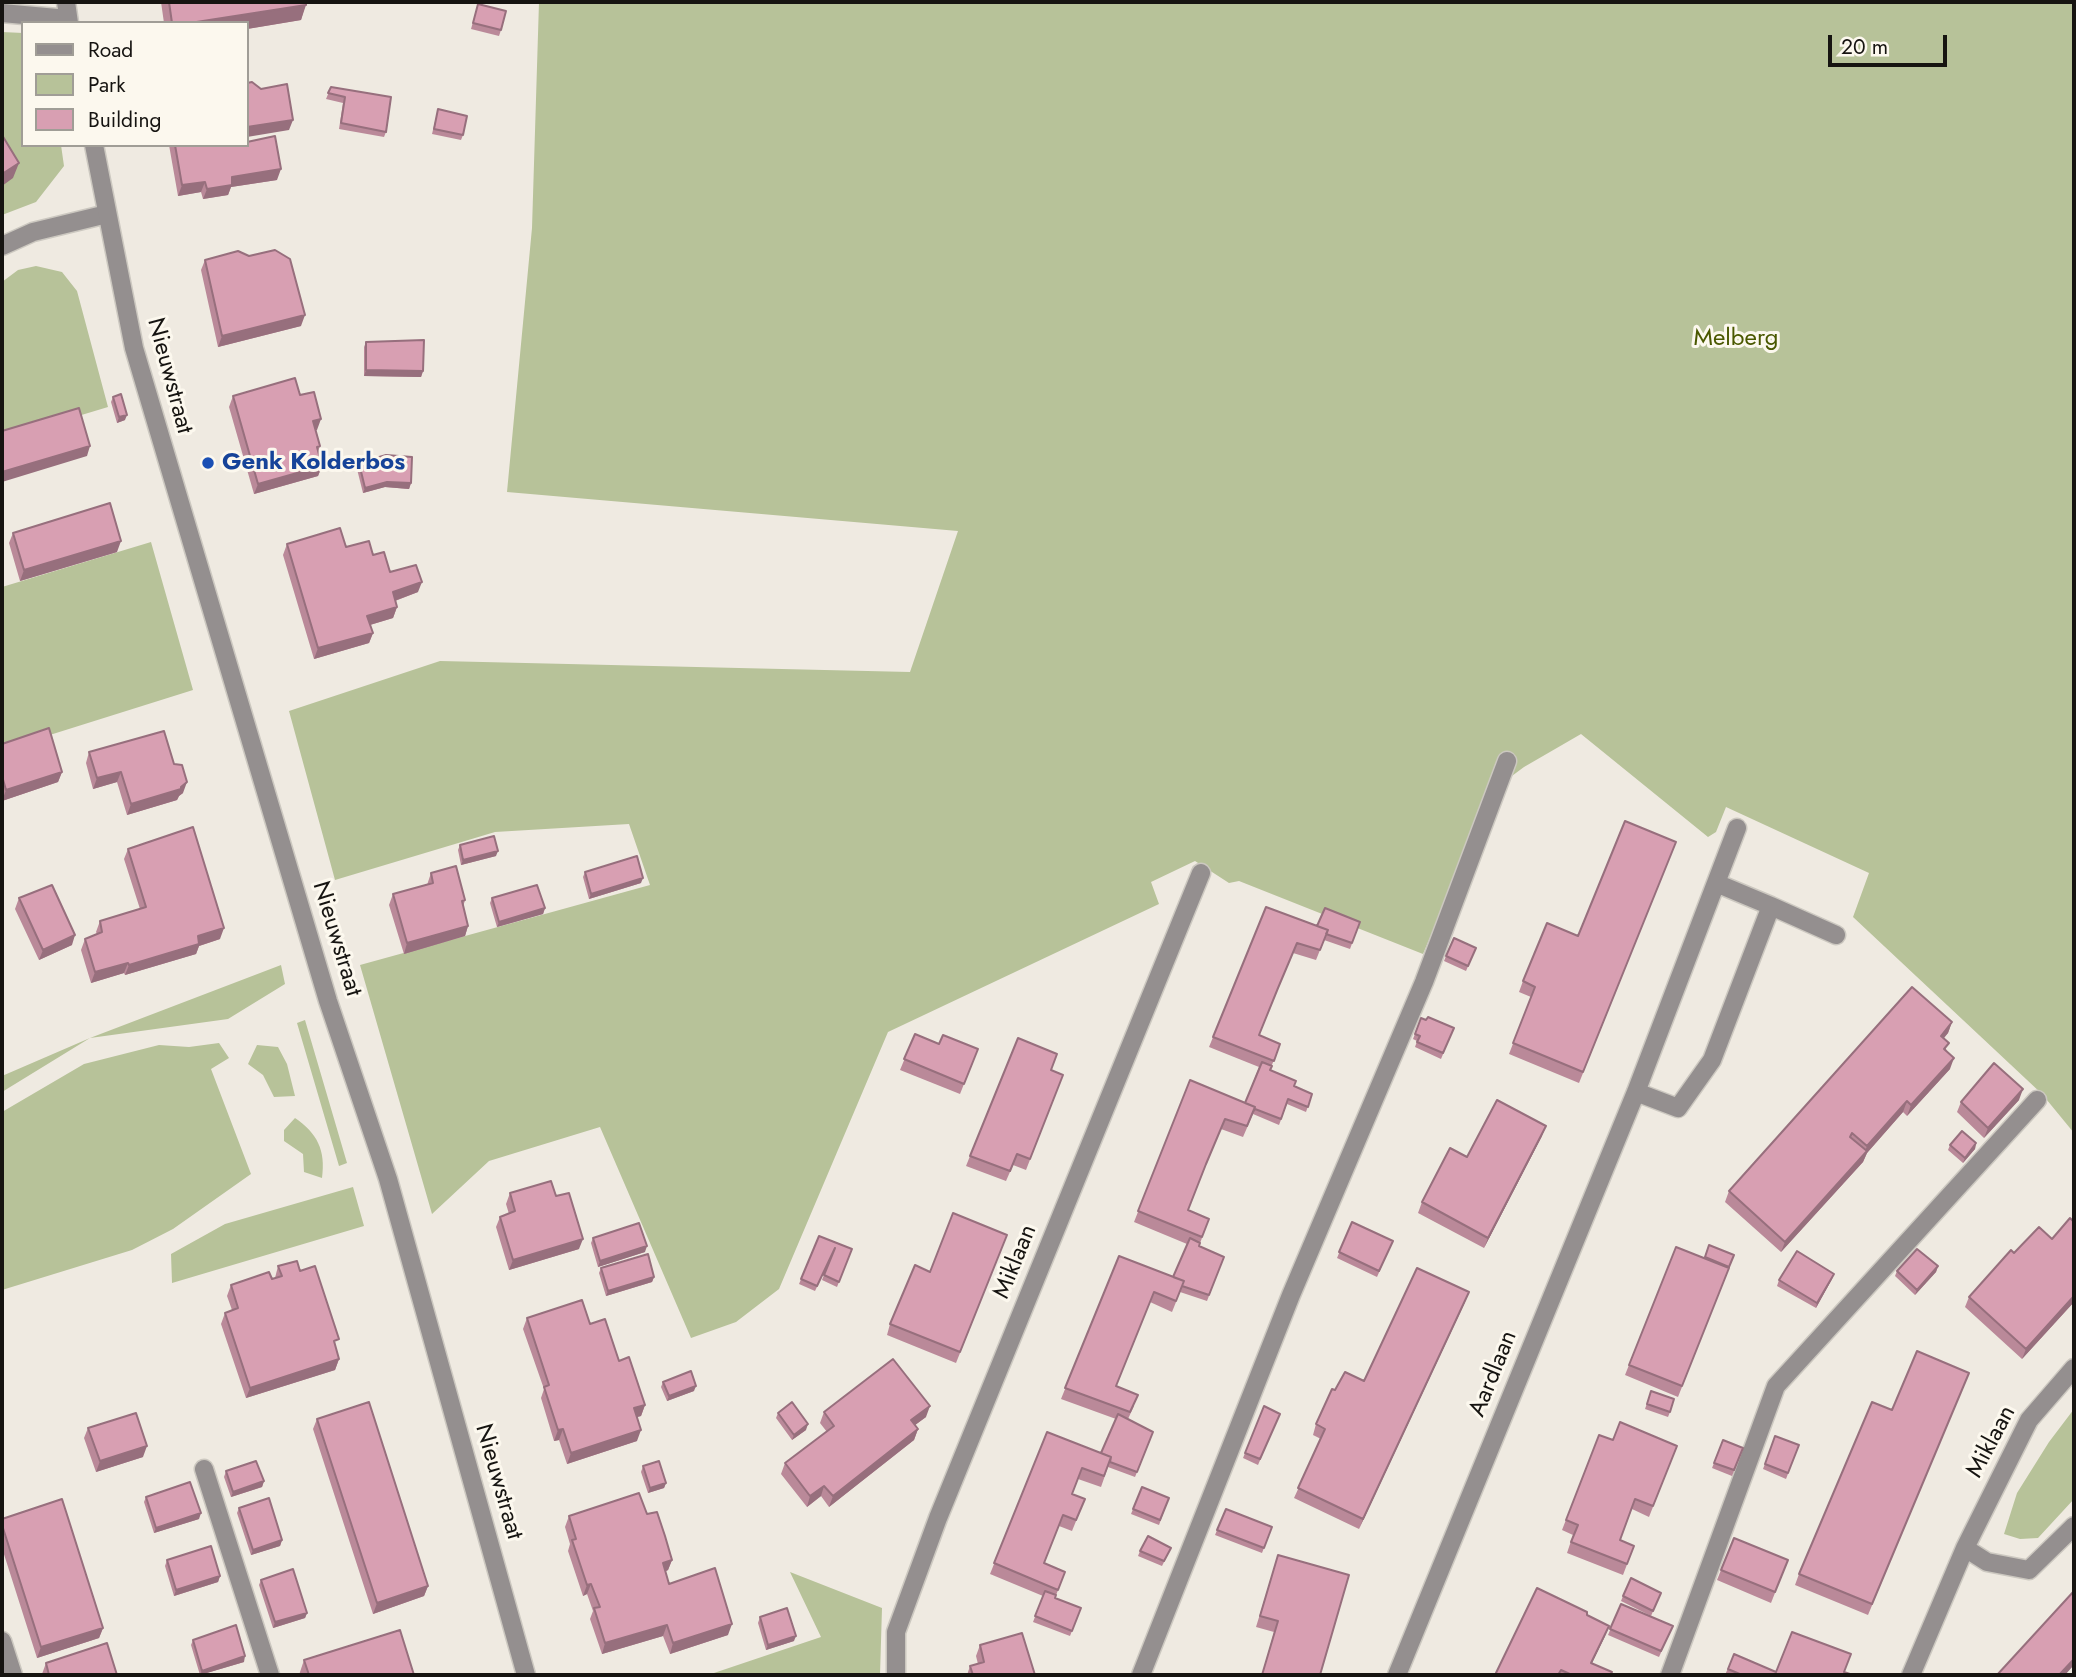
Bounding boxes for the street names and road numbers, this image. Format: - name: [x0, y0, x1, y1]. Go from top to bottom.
- street label: Nieuwstraat: [140, 315, 198, 437]
- street label: Nieuwstraat: [305, 878, 367, 1000]
- street label: Miklaan: [988, 1221, 1044, 1303]
- street label: Aardlaan: [1464, 1327, 1524, 1421]
- street label: Miklaan: [1961, 1401, 2023, 1483]
- street label: Nieuwstraat: [468, 1421, 528, 1543]

